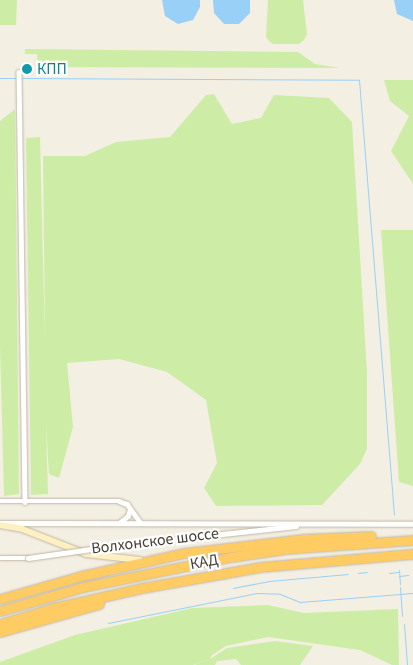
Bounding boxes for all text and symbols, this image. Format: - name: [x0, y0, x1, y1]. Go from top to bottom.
- place label: КПП: [37, 59, 67, 79]
- marker: КПП: [21, 63, 33, 75]
- street label: Волхонское шоссе: [90, 524, 220, 558]
- street label: КАД: [188, 550, 220, 574]

